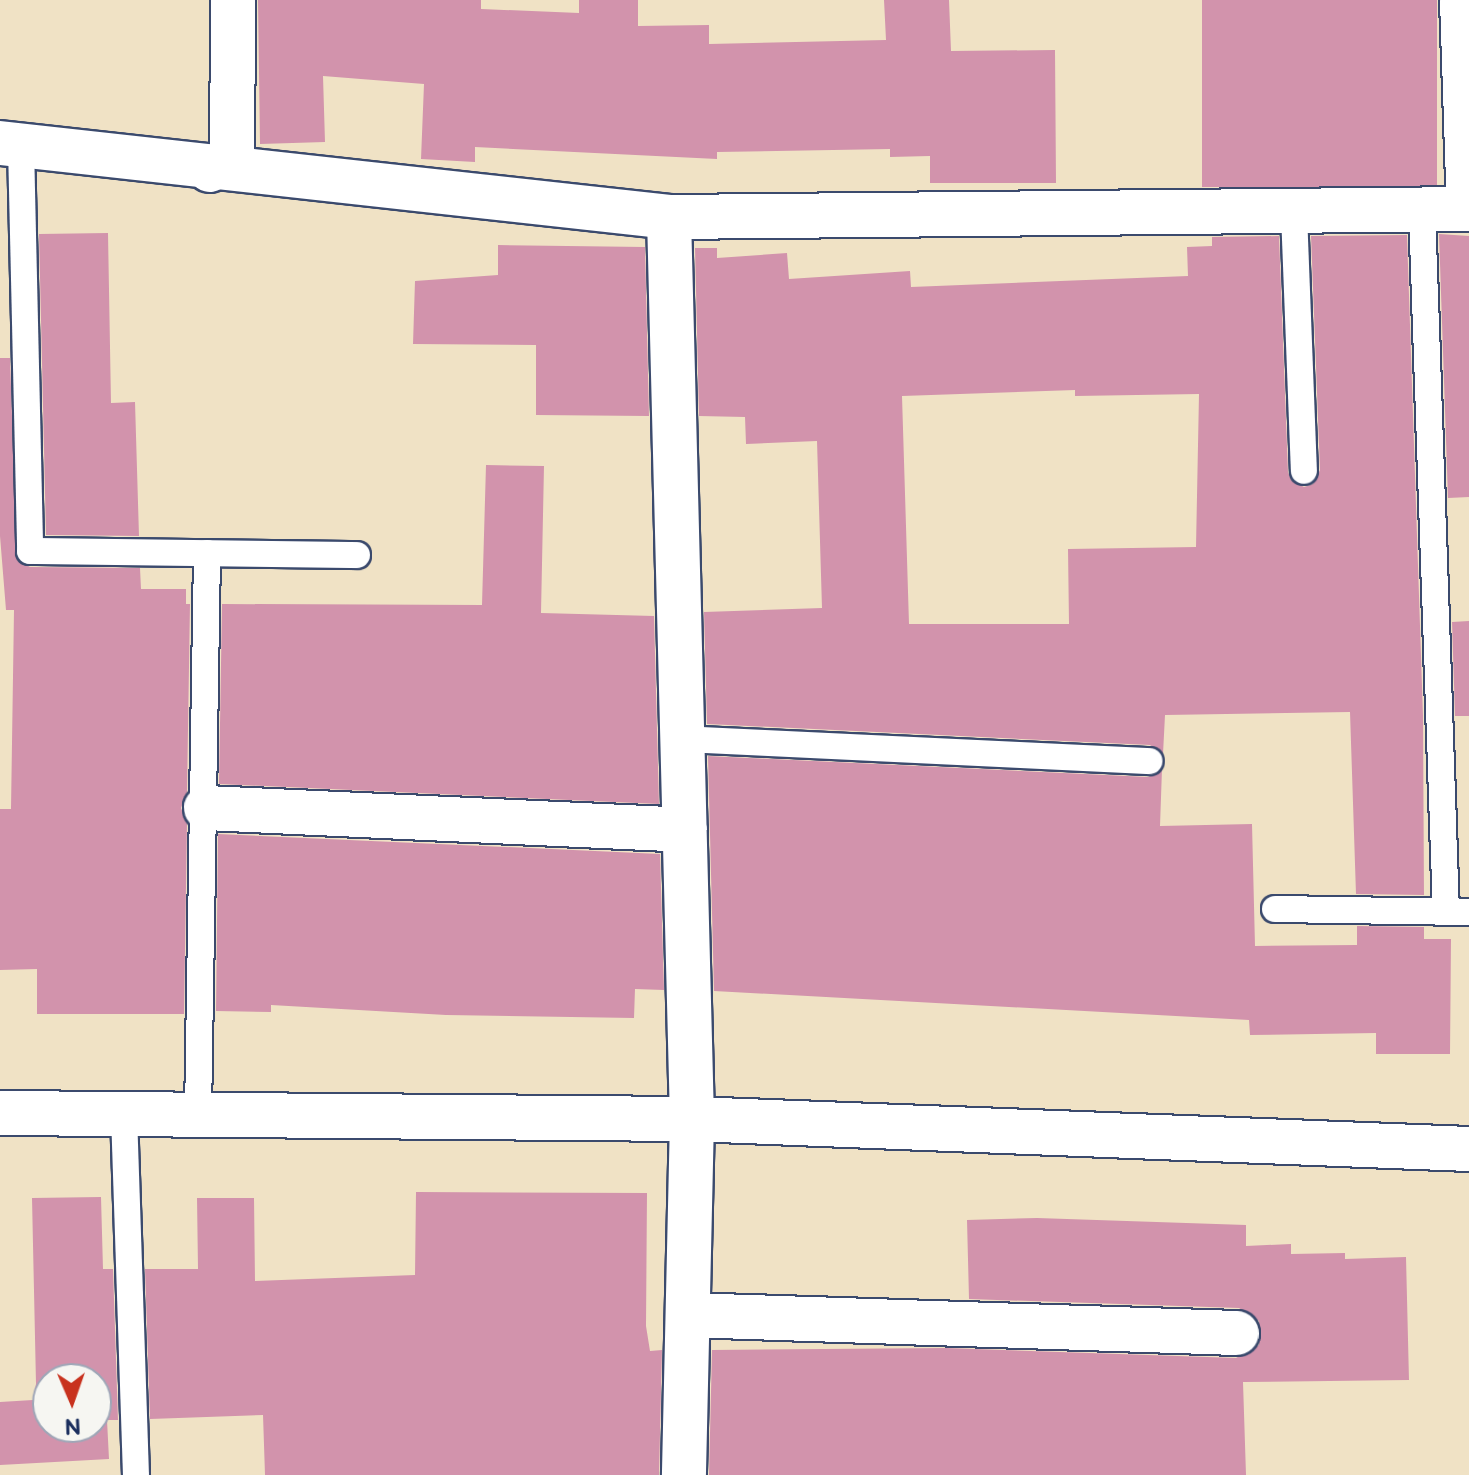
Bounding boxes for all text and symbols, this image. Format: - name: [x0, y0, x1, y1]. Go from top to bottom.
- north arrow: [32, 1363, 112, 1443]
- text: N: [64, 1412, 82, 1439]

